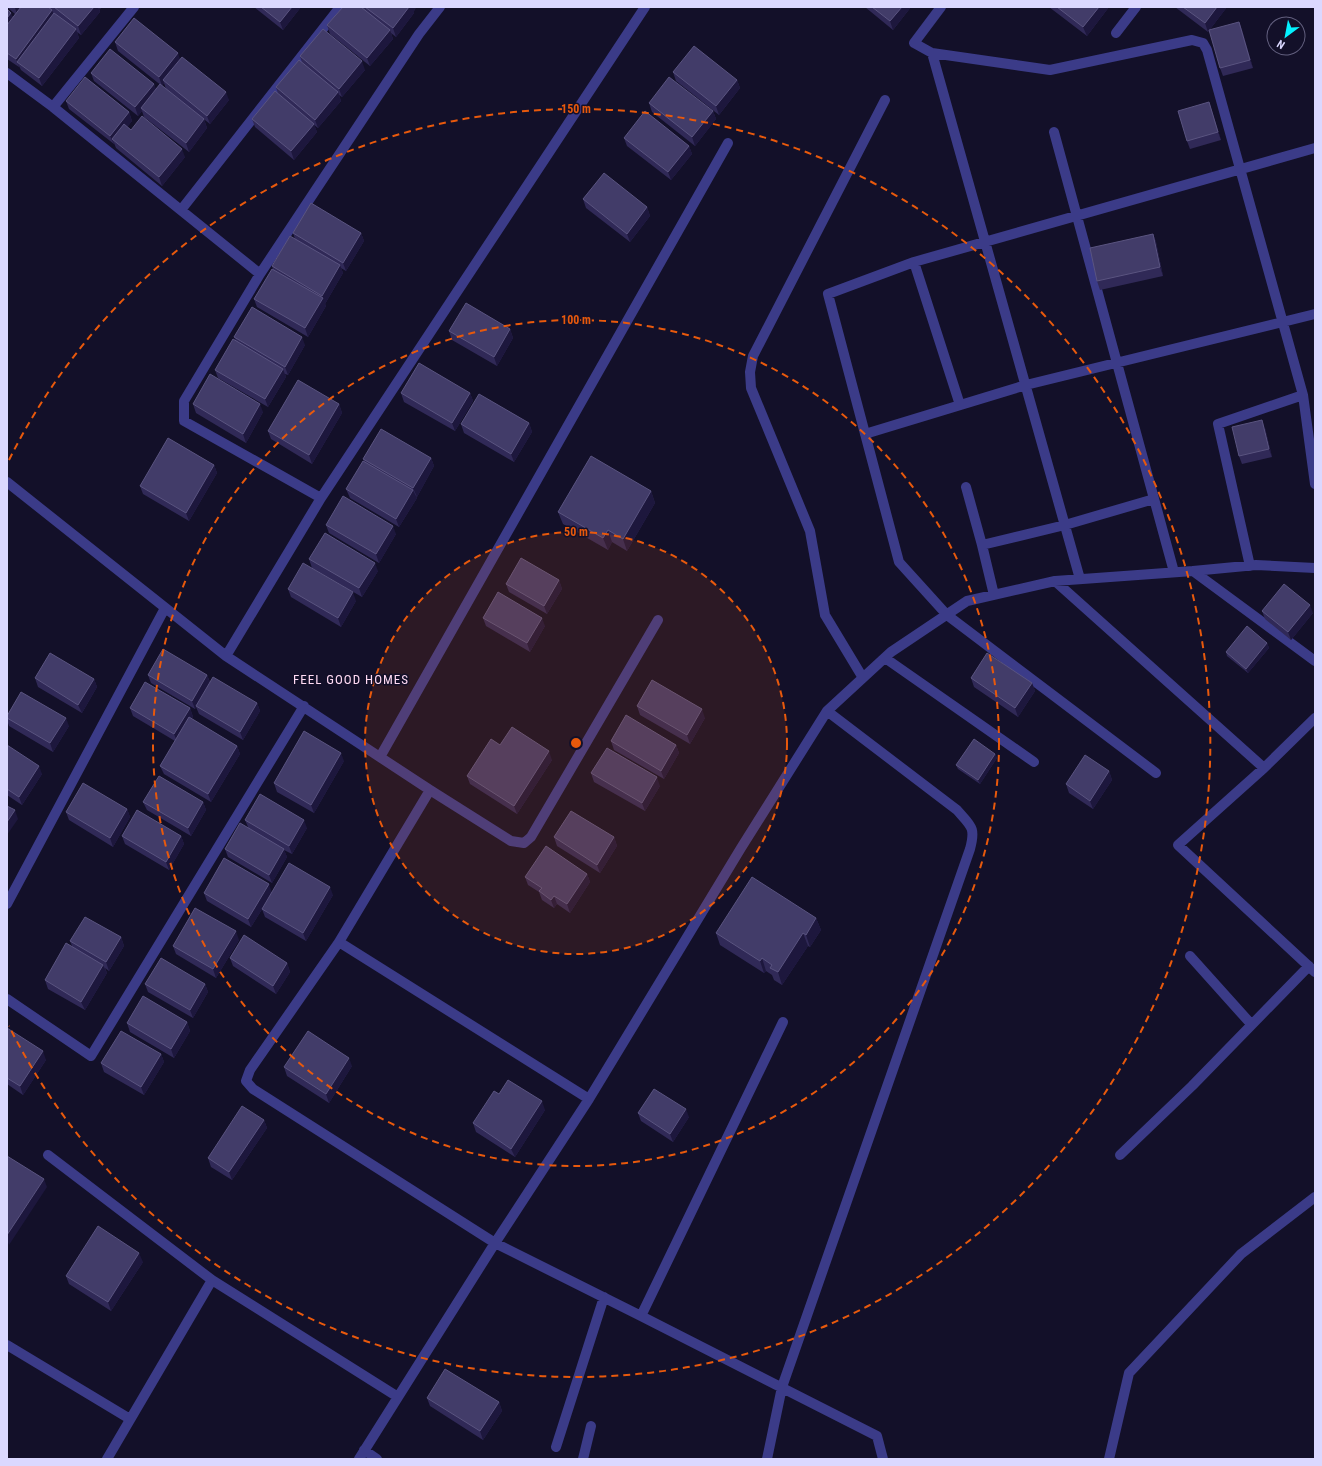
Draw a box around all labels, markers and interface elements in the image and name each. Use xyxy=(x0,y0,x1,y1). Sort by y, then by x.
north arrow xyxy=(1266,16,1306,56)
text: N xyxy=(1274,37,1287,51)
text: 150 m xyxy=(561,102,591,116)
text: 100 m xyxy=(561,313,591,327)
text: 50 m xyxy=(564,525,588,539)
district label: FEEL GOOD HOMES xyxy=(293,672,409,687)
centre of rings xyxy=(569,736,583,750)

